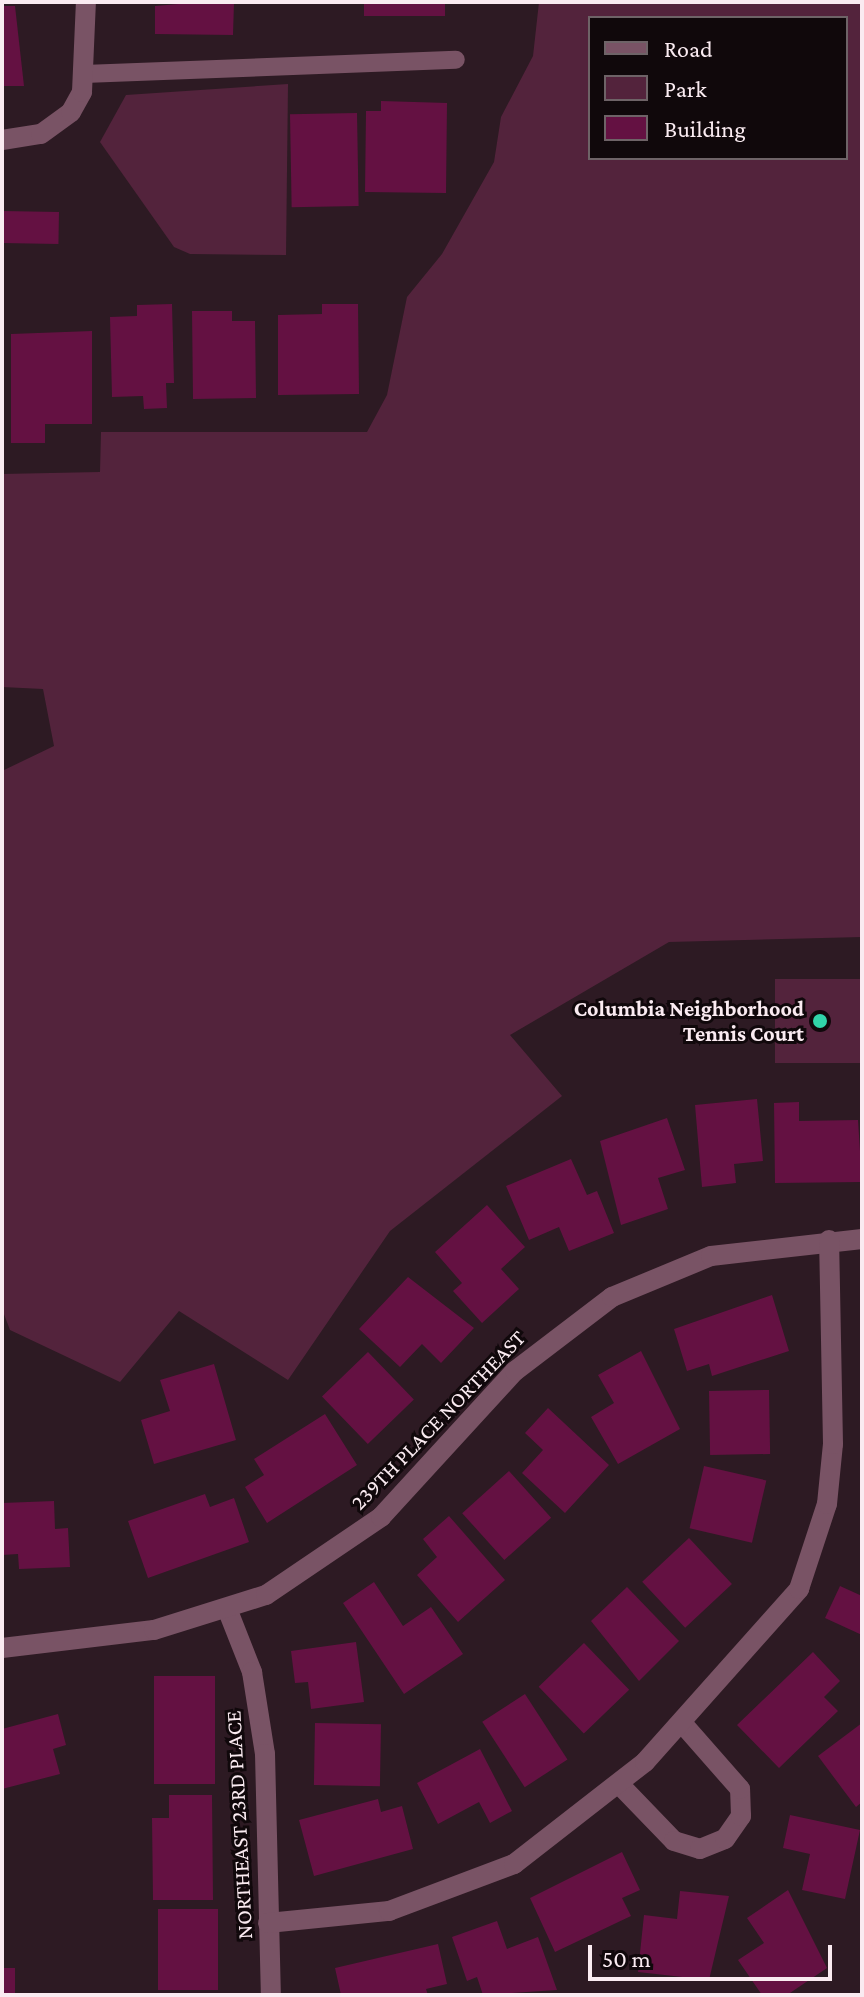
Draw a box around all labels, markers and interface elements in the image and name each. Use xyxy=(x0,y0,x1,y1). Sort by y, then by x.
legend xyxy=(588,16,848,160)
text: Road xyxy=(664,35,713,62)
text: Park xyxy=(664,75,707,102)
text: Building xyxy=(664,115,746,142)
place label: Columbia Neighborhood Tennis Court xyxy=(574,995,804,1046)
marker: Columbia Neighborhood Tennis Court xyxy=(811,1012,829,1030)
street label: 239TH PLACE NORTHEAST xyxy=(345,1325,531,1515)
street label: NORTHEAST 23RD PLACE xyxy=(220,1710,258,1940)
scale bar xyxy=(592,1929,836,1979)
text: 50 m xyxy=(602,1945,651,1972)

